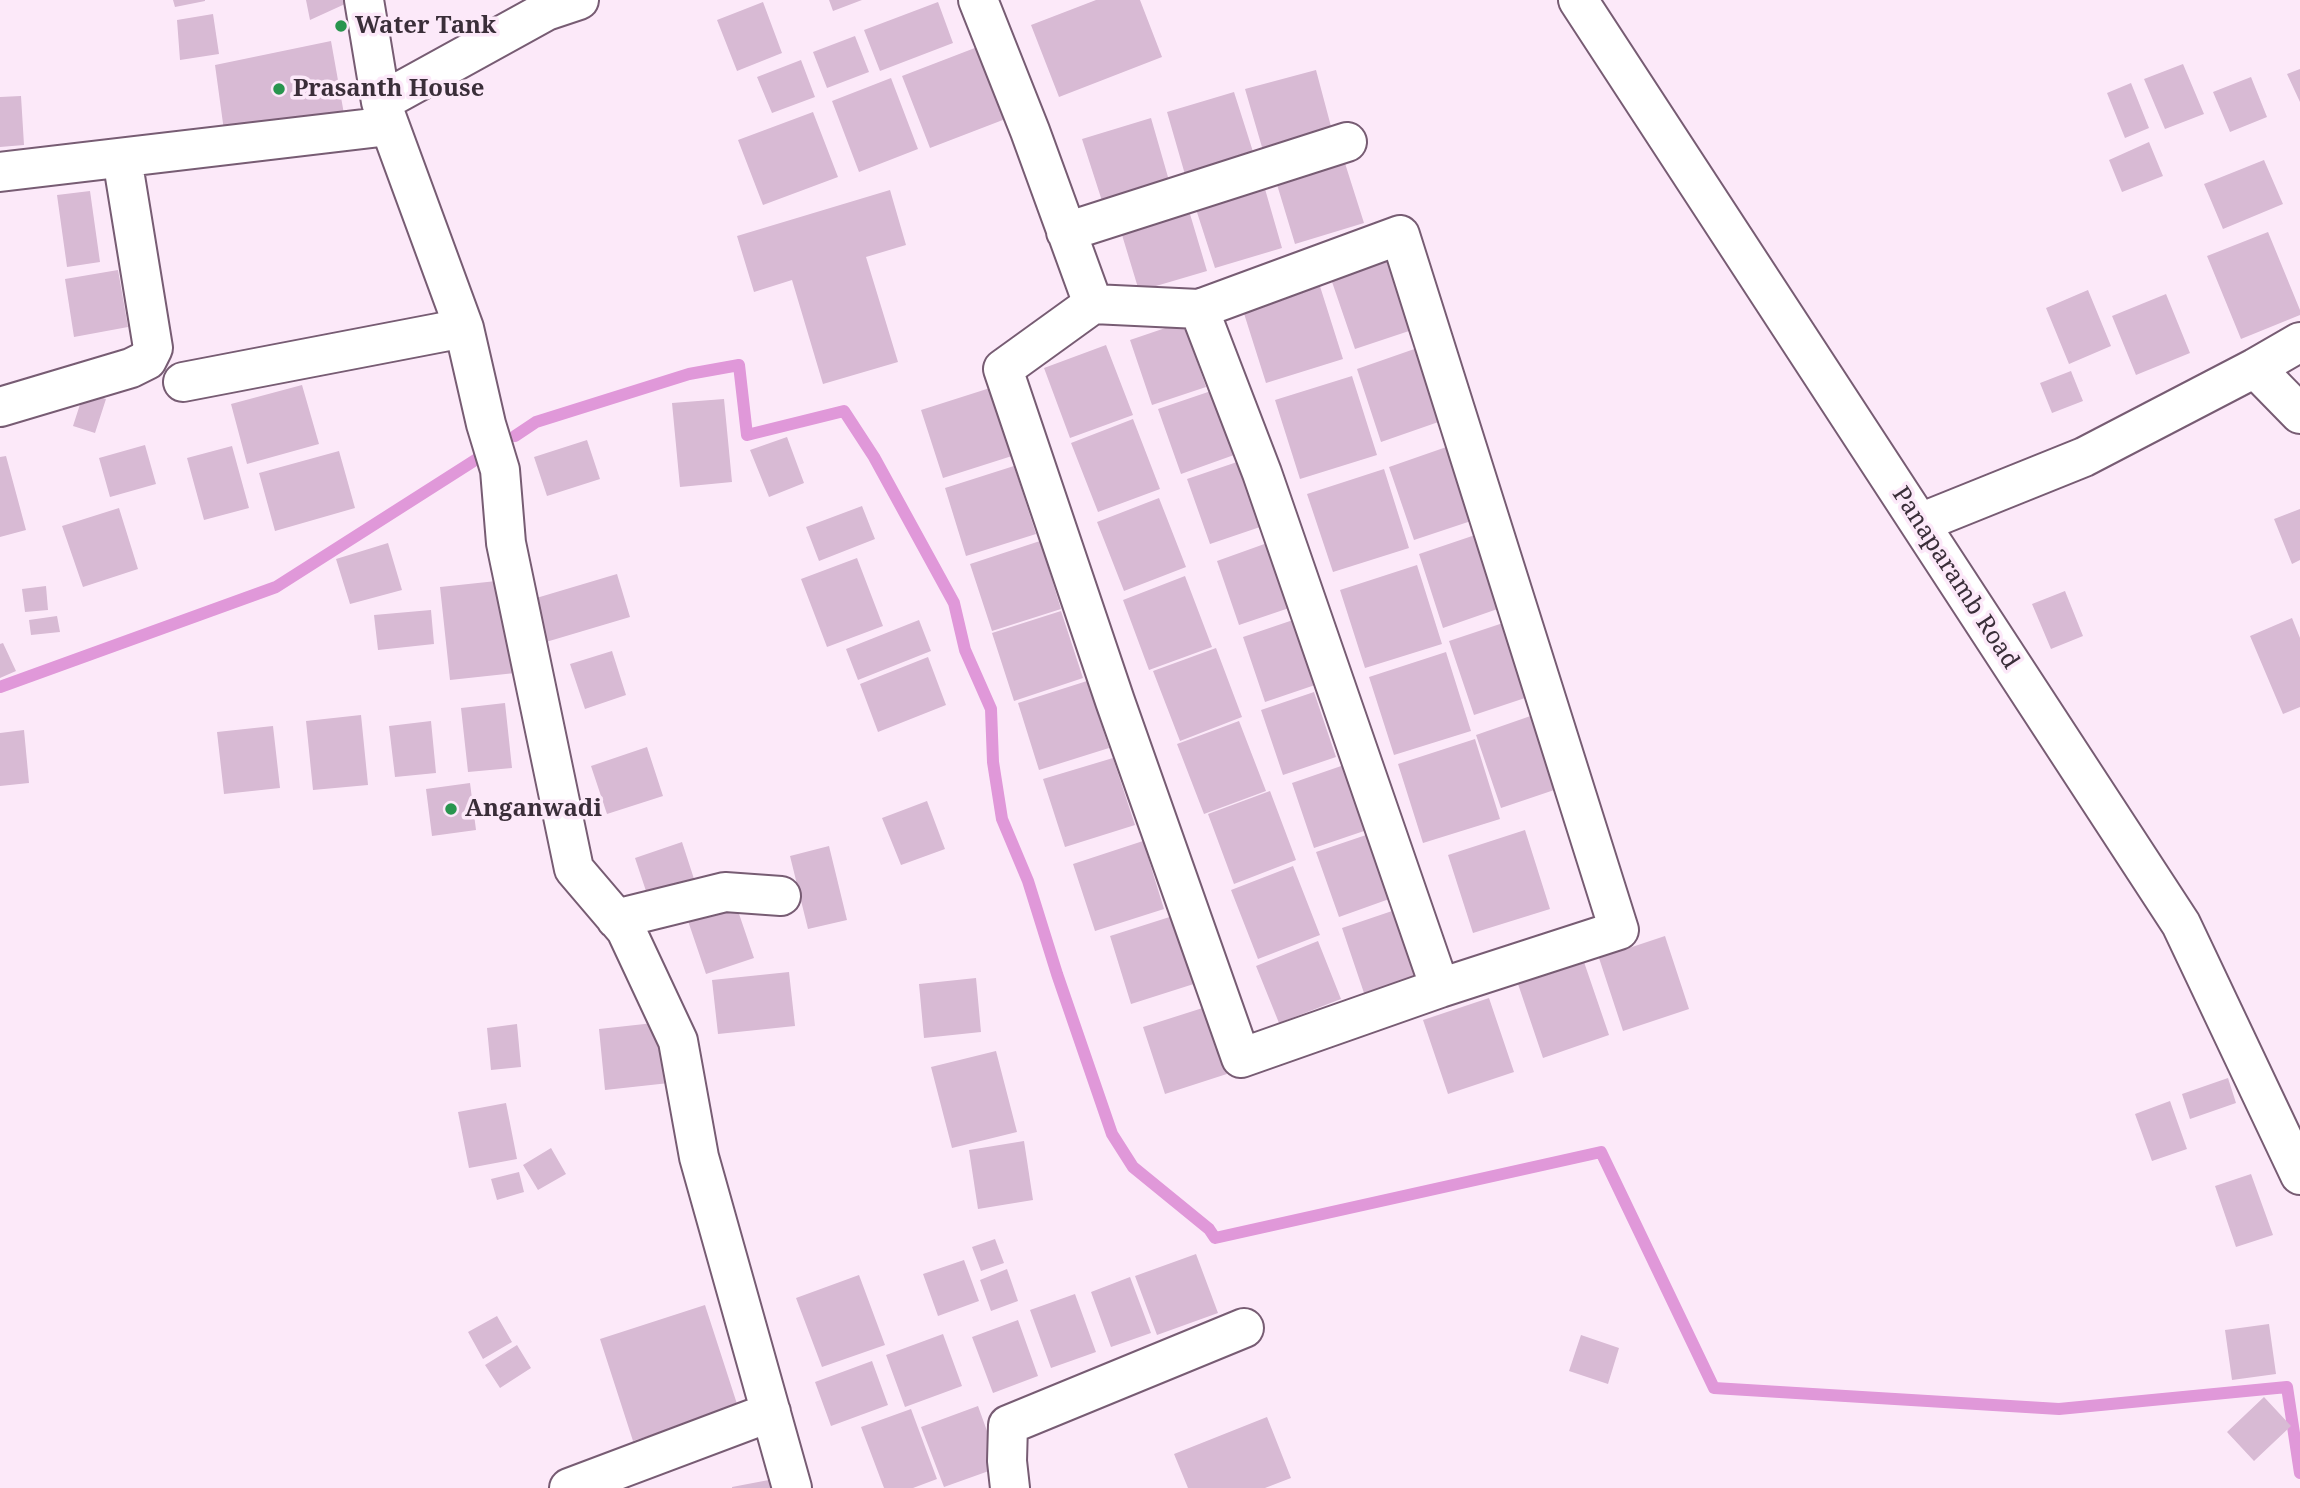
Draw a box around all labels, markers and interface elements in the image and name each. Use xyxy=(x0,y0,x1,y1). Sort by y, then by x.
place label: Water Tank xyxy=(355,12,496,40)
marker: Water Tank xyxy=(333,18,349,34)
place label: Prasanth House xyxy=(293,75,484,103)
marker: Prasanth House xyxy=(271,81,287,97)
street label: Panaparamb Road xyxy=(1885,482,2025,674)
place label: Anganwadi xyxy=(465,795,602,823)
marker: Anganwadi xyxy=(443,801,459,817)

